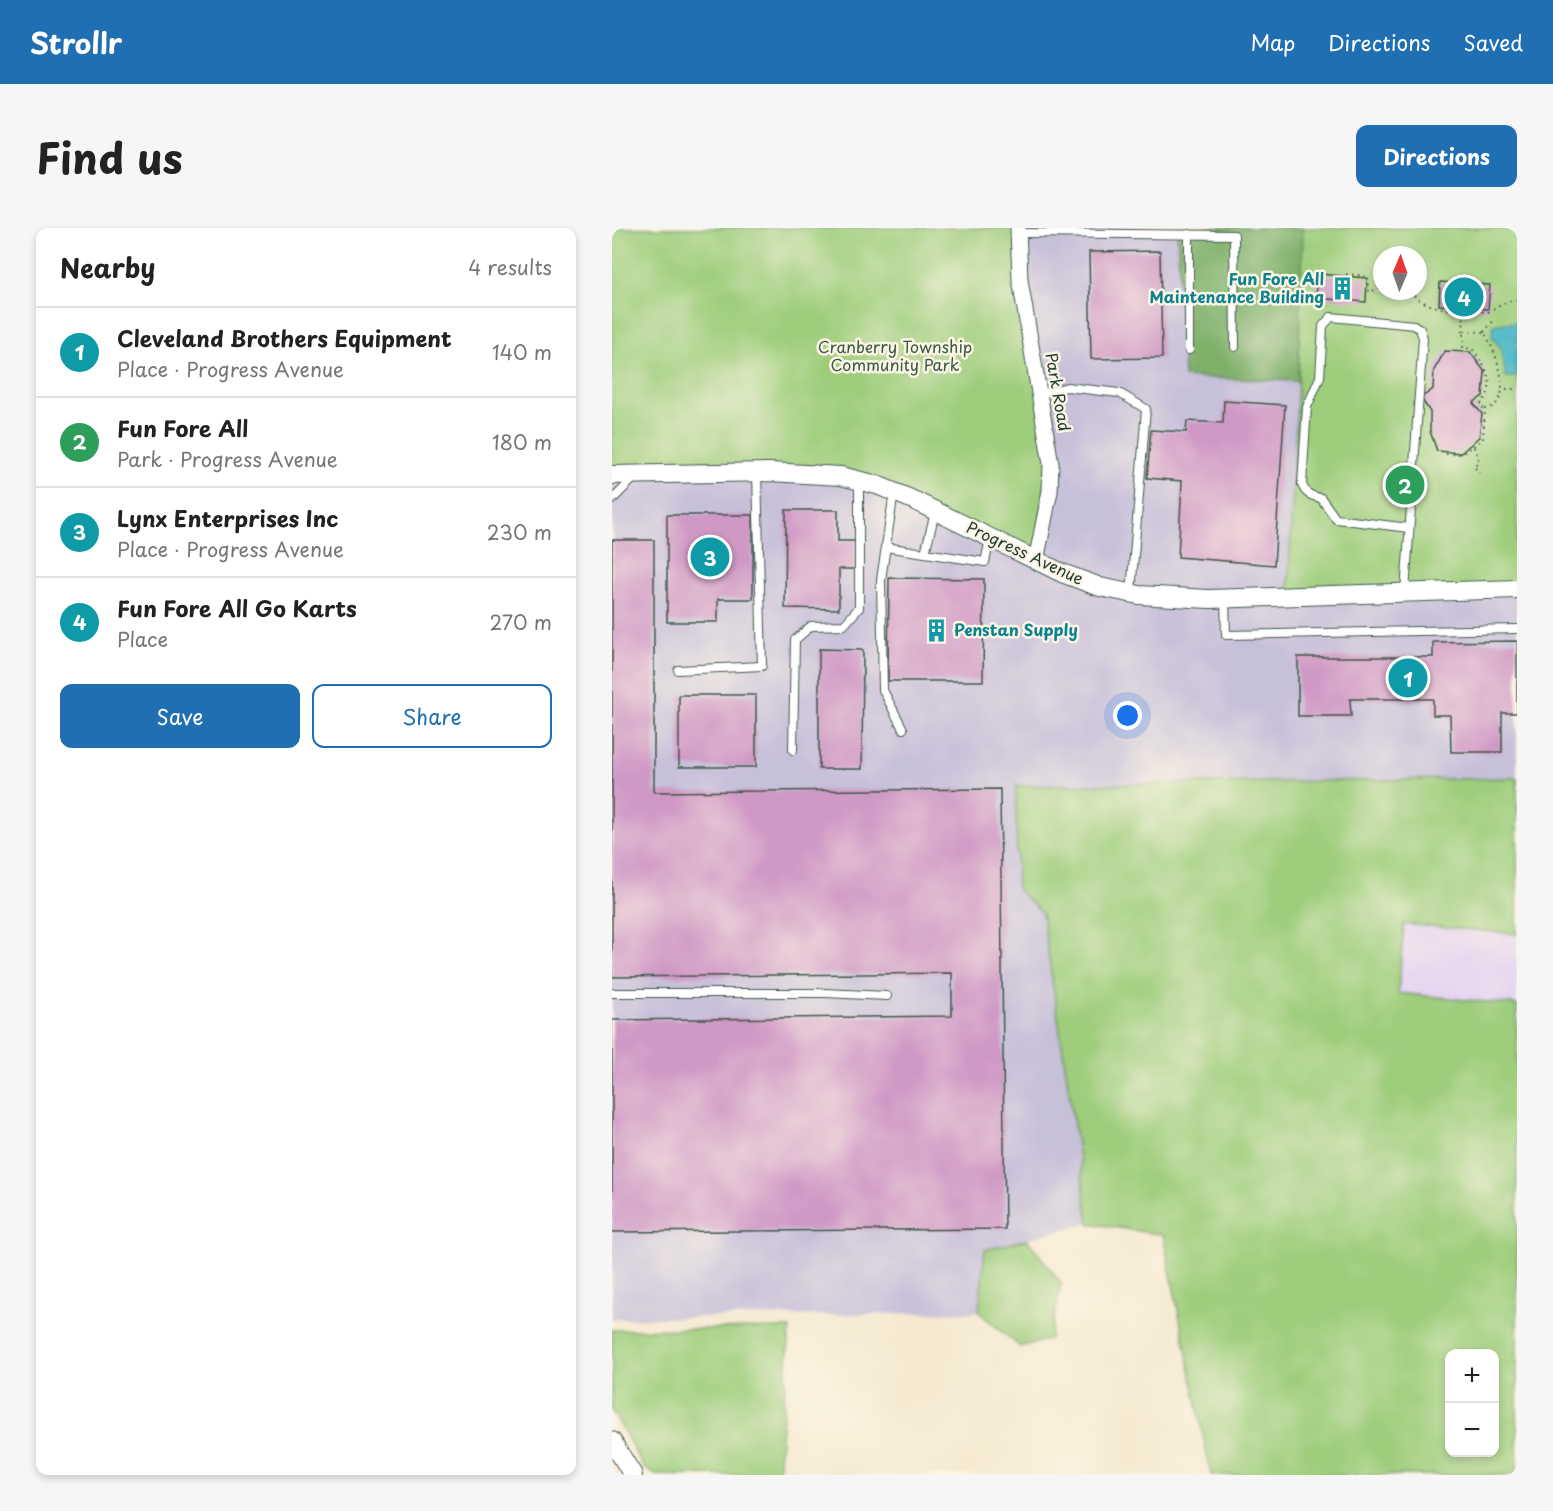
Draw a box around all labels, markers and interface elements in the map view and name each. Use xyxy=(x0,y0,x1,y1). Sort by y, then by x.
text: Strollr xyxy=(30,21,122,64)
text: Map xyxy=(1250,26,1295,58)
text: Directions xyxy=(1328,26,1430,58)
text: Saved xyxy=(1463,26,1523,58)
text: Find us xyxy=(36,125,183,188)
button: Directions xyxy=(1356,125,1517,187)
north arrow xyxy=(1373,246,1427,300)
text: Nearby xyxy=(60,248,155,287)
text: 4 results xyxy=(468,252,552,282)
place label: Fun Fore All Maintenance Building xyxy=(1149,266,1324,308)
pin: 4 xyxy=(1444,274,1484,320)
building icon: Fun Fore All Maintenance Building xyxy=(1329,275,1355,301)
text: Cleveland Brothers Equipment xyxy=(117,321,452,354)
park label: Cranberry Township Community Park xyxy=(818,334,972,376)
text: 1 xyxy=(75,337,84,367)
text: 140 m xyxy=(492,337,552,367)
street label: Park Road xyxy=(1040,351,1078,433)
text: Place · Progress Avenue xyxy=(117,354,344,384)
text: Fun Fore All xyxy=(117,411,248,444)
text: 2 xyxy=(72,427,87,457)
text: 180 m xyxy=(492,427,552,457)
text: Park · Progress Avenue xyxy=(117,444,338,474)
pin: 2 xyxy=(1386,462,1424,508)
text: Lynx Enterprises Inc xyxy=(117,501,338,534)
street label: Progress Avenue xyxy=(963,514,1088,590)
text: 3 xyxy=(73,517,86,547)
text: 230 m xyxy=(487,517,552,547)
text: Place · Progress Avenue xyxy=(117,534,344,564)
pin: 3 xyxy=(690,534,730,580)
text: Fun Fore All Go Karts xyxy=(117,591,357,624)
text: 4 xyxy=(73,607,86,637)
text: 270 m xyxy=(489,607,552,637)
building icon: Penstan Supply xyxy=(923,617,949,643)
place label: Penstan Supply xyxy=(954,617,1078,641)
text: Place xyxy=(117,624,168,654)
pin: 1 xyxy=(1388,656,1428,700)
button: Save xyxy=(60,684,300,748)
button: Share xyxy=(312,684,552,748)
your location xyxy=(1113,701,1142,730)
map controls xyxy=(1445,1349,1499,1457)
button: + xyxy=(1445,1349,1499,1403)
button: − xyxy=(1445,1403,1499,1457)

